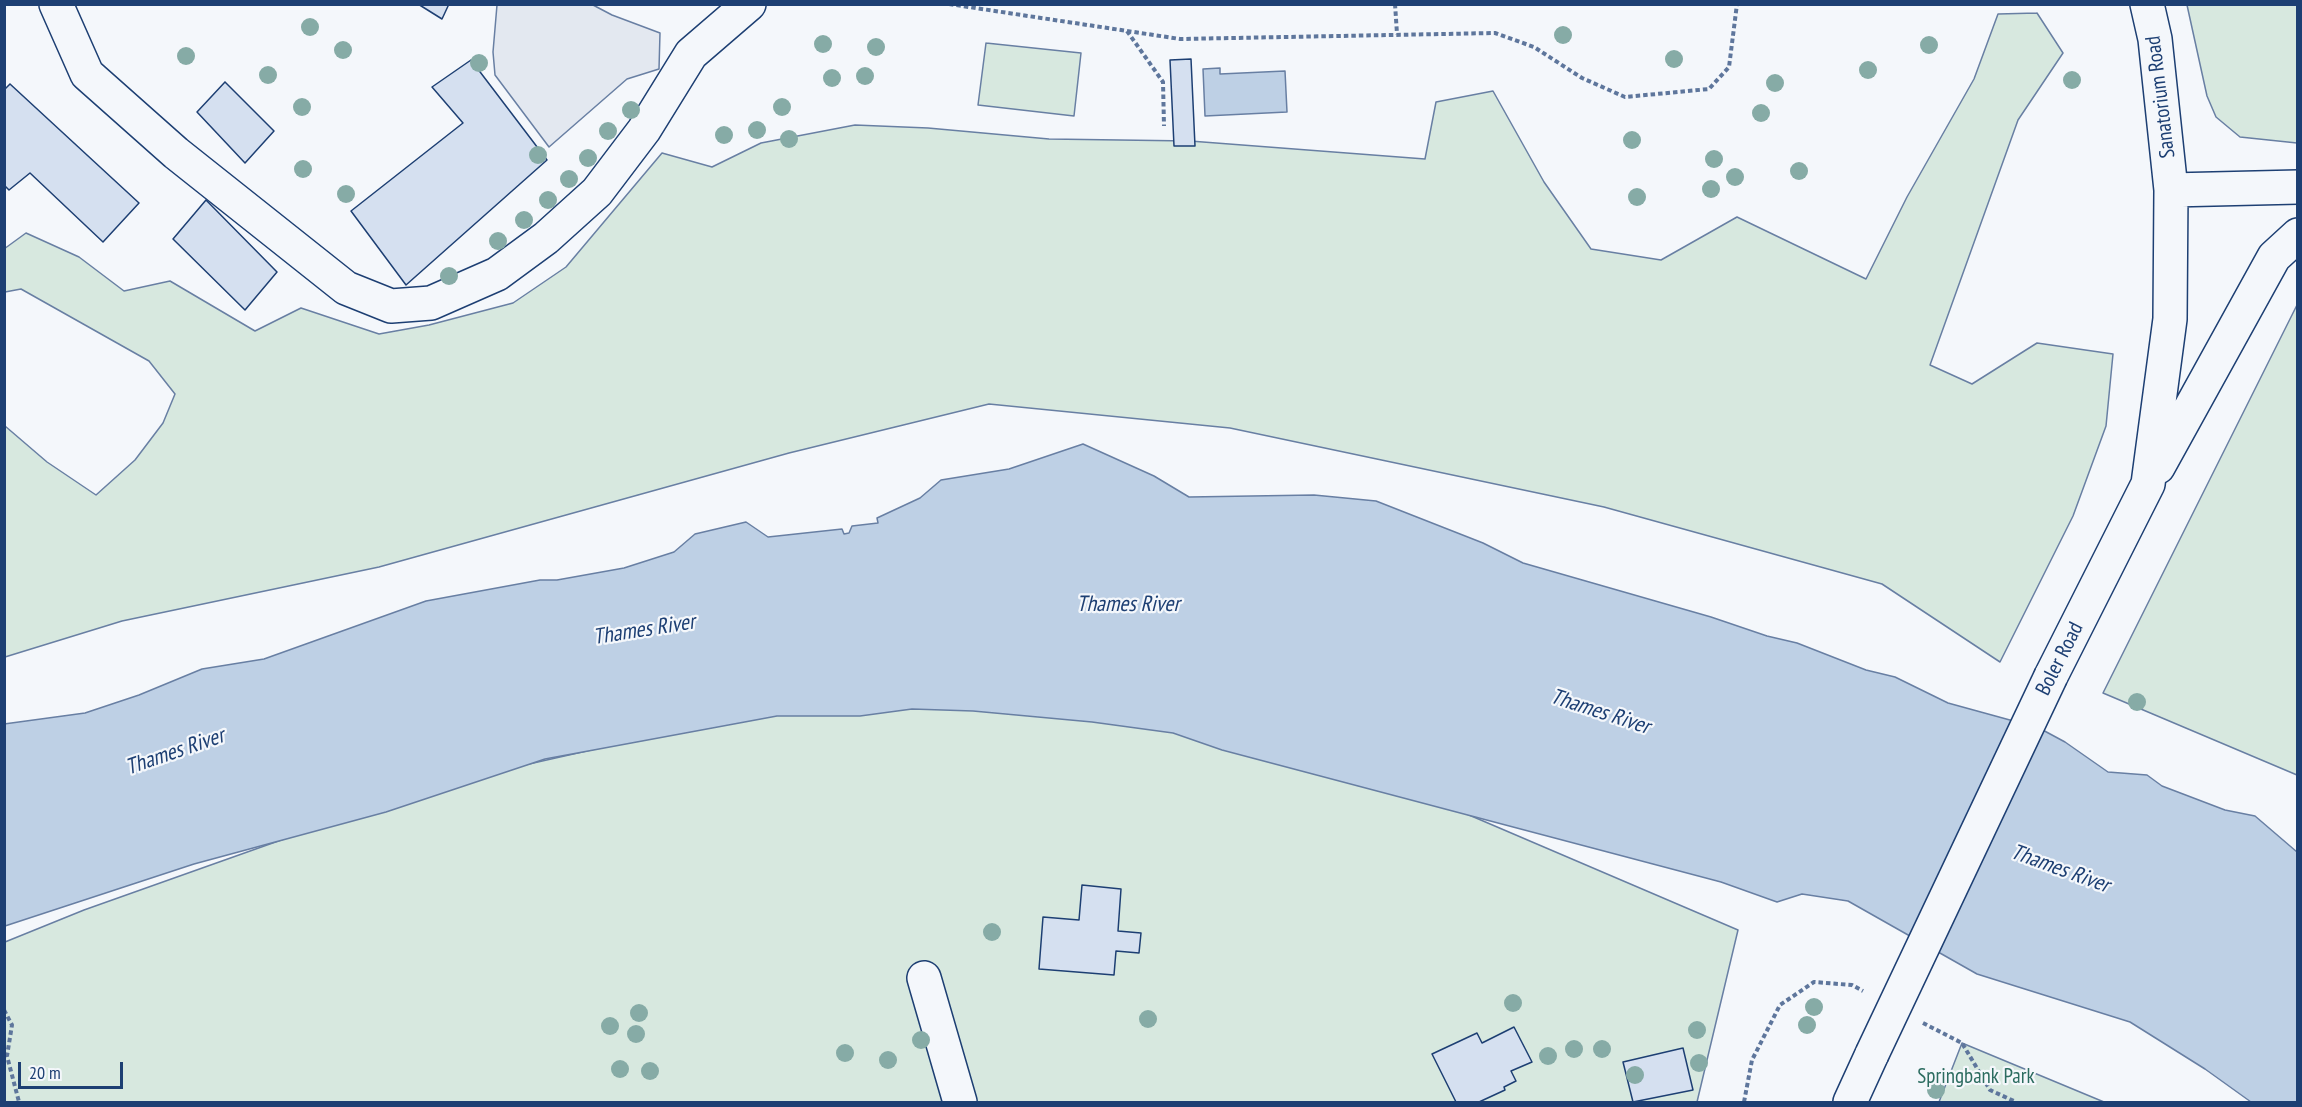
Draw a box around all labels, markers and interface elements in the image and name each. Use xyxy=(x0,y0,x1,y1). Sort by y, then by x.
street label: Sanatorium Road xyxy=(2141,34,2181,160)
water label: Thames River xyxy=(1077,592,1179,618)
water label: Thames River xyxy=(591,609,697,651)
street label: Boler Road xyxy=(2031,618,2089,700)
water label: Thames River xyxy=(1547,684,1653,740)
water label: Thames River xyxy=(122,723,228,781)
water label: Thames River xyxy=(2007,839,2113,899)
scale bar xyxy=(21,1050,126,1088)
text: 20 m xyxy=(29,1061,61,1084)
park label: Springbank Park xyxy=(1917,1064,2035,1090)

